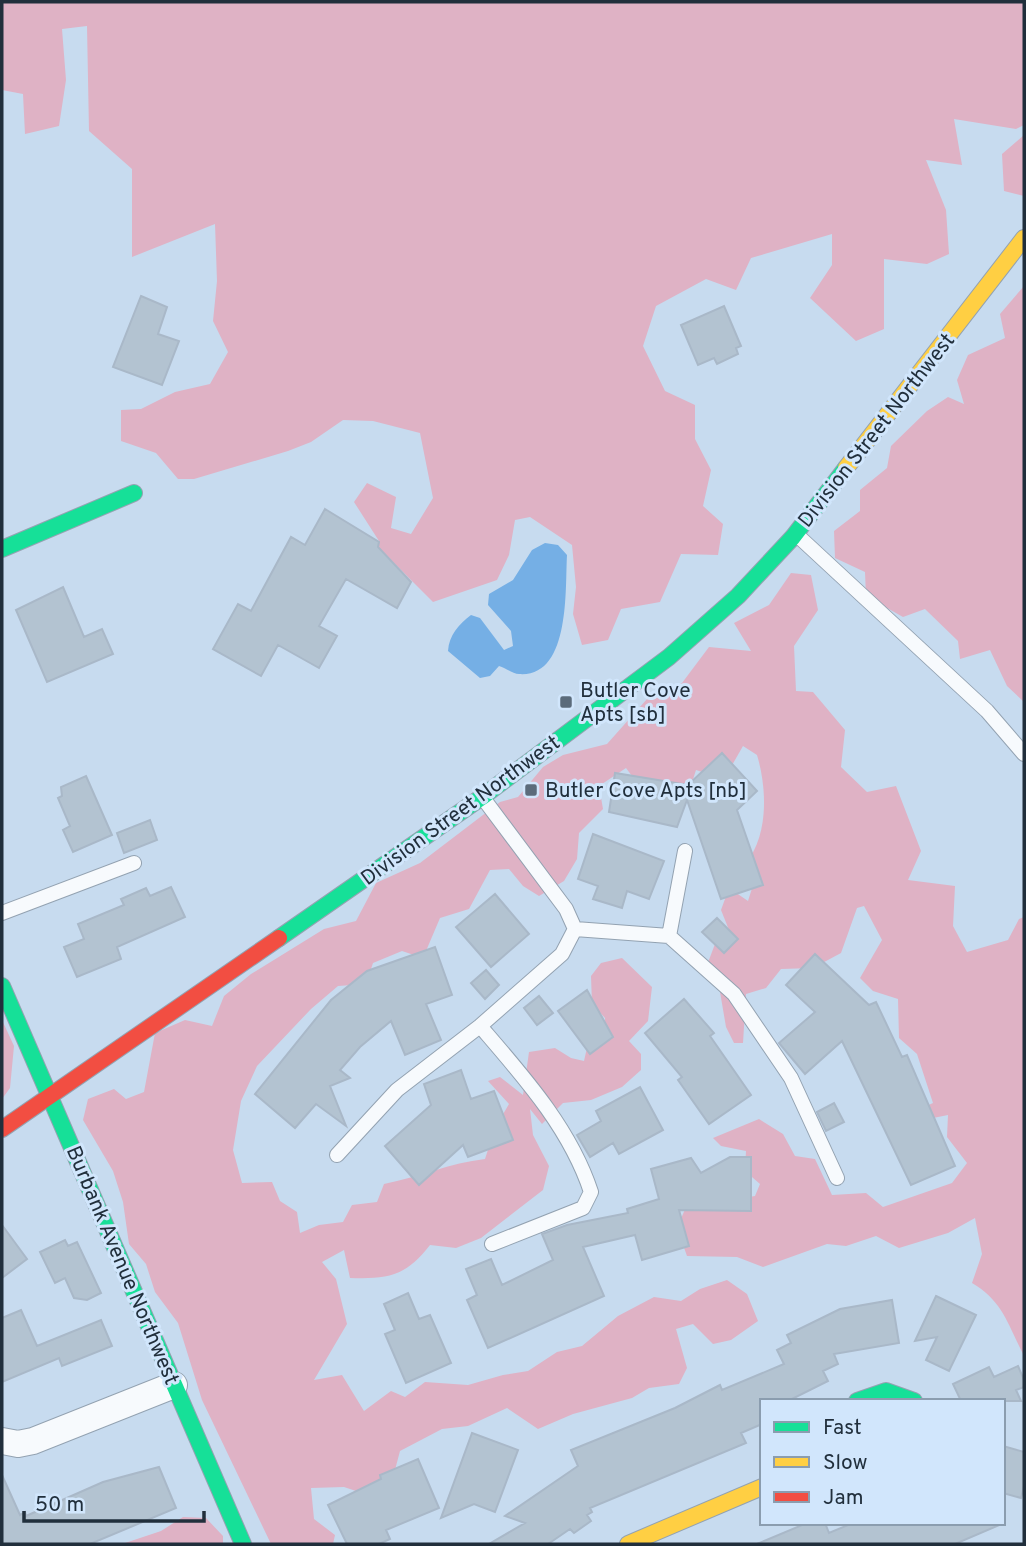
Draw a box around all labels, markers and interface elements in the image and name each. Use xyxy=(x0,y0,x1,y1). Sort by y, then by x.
street label: Division Street Northwest xyxy=(793,328,962,534)
place label: Butler Cove Apts [sb] xyxy=(580,678,690,729)
marker: Butler Cove Apts [sb] xyxy=(558,694,574,710)
street label: Division Street Northwest xyxy=(356,730,566,893)
place label: Butler Cove Apts [nb] xyxy=(545,778,747,805)
marker: Butler Cove Apts [nb] xyxy=(523,782,539,798)
street label: Burbank Avenue Northwest xyxy=(59,1142,184,1389)
legend xyxy=(760,1399,1005,1525)
text: Fast xyxy=(823,1415,862,1442)
text: Slow xyxy=(823,1450,868,1477)
scale bar xyxy=(24,1480,205,1524)
text: Jam xyxy=(823,1485,864,1512)
text: 50 m xyxy=(35,1492,84,1519)

